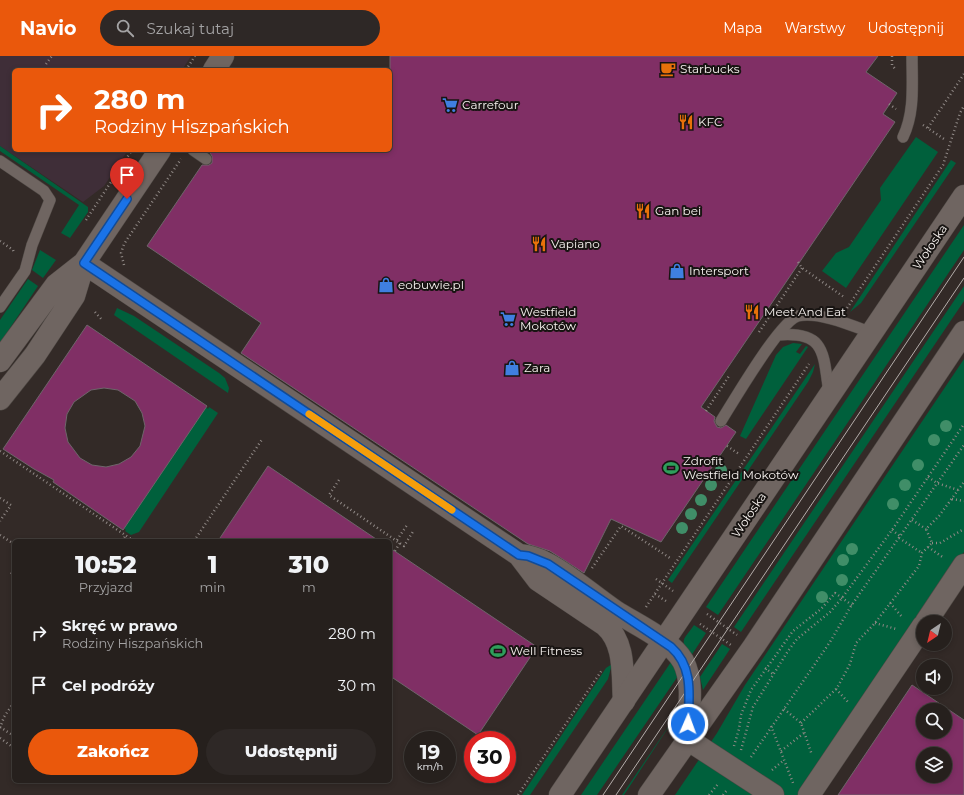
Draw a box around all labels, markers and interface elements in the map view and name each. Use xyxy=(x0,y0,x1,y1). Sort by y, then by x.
search box xyxy=(100,10,380,46)
text: Navio xyxy=(20,17,76,40)
icon: search xyxy=(114,17,136,39)
text: Szukaj tutaj xyxy=(146,19,234,38)
text: Mapa xyxy=(723,19,763,37)
text: Warstwy xyxy=(785,19,845,37)
text: Udostępnij xyxy=(867,19,944,37)
cafe icon: Starbucks xyxy=(659,60,677,78)
place label: Starbucks xyxy=(680,61,740,76)
text: 280 m xyxy=(94,82,185,116)
icon: right xyxy=(28,84,80,136)
supermarket icon: Carrefour xyxy=(441,96,459,114)
place label: Carrefour xyxy=(462,97,519,112)
restaurant icon: KFC xyxy=(677,113,695,131)
place label: KFC xyxy=(698,114,723,129)
text: Rodziny Hiszpańskich xyxy=(94,116,290,138)
pin xyxy=(110,158,144,199)
icon: arrive xyxy=(116,164,138,186)
restaurant icon: Gan bei xyxy=(634,202,652,220)
place label: Gan bei xyxy=(655,203,701,218)
street label: Wołoska xyxy=(909,221,950,272)
restaurant icon: Vapiano xyxy=(530,235,548,253)
place label: Vapiano xyxy=(551,236,600,251)
shop icon: Intersport xyxy=(668,262,686,280)
place label: Intersport xyxy=(689,263,749,278)
shop icon: eobuwie.pl xyxy=(377,276,395,294)
place label: eobuwie.pl xyxy=(398,277,464,292)
restaurant icon: Meet And Eat xyxy=(743,303,761,321)
place label: Westfield Mokotów xyxy=(520,304,576,333)
place label: Meet And Eat xyxy=(764,304,846,319)
supermarket icon: Westfield Mokotów xyxy=(499,310,517,328)
shop icon: Zara xyxy=(503,359,521,377)
place label: Zara xyxy=(524,360,550,375)
place label: Zdrofit Westfield Mokotów xyxy=(683,453,799,482)
sports icon: Zdrofit Westfield Mokotów xyxy=(662,459,680,477)
street label: Wołoska xyxy=(728,489,769,540)
text: 10:52 xyxy=(75,550,137,579)
text: 1 xyxy=(208,550,217,579)
text: 310 xyxy=(288,550,329,579)
text: Przyjazd xyxy=(79,579,133,595)
text: min xyxy=(200,579,226,595)
text: m xyxy=(302,579,316,595)
north arrow xyxy=(916,615,952,651)
map controls xyxy=(916,615,952,783)
text: Skręć w prawo xyxy=(62,616,178,635)
icon: right xyxy=(28,622,50,644)
text: 280 m xyxy=(328,624,376,643)
text: Rodziny Hiszpańskich xyxy=(62,635,203,651)
sports icon: Well Fitness xyxy=(489,642,507,660)
place label: Well Fitness xyxy=(510,643,582,658)
button: sound xyxy=(916,659,952,695)
icon: arrive xyxy=(28,674,50,696)
text: Cel podróży xyxy=(62,676,154,695)
text: 30 m xyxy=(338,676,376,695)
position arrow xyxy=(667,703,709,745)
button: search xyxy=(916,703,952,739)
button: Zakończ xyxy=(28,729,198,775)
button: Udostępnij xyxy=(206,729,376,775)
speed limit sign: 30 xyxy=(464,731,516,783)
text: 19 xyxy=(420,740,440,764)
button: layers xyxy=(916,747,952,783)
text: km/h xyxy=(417,760,443,773)

